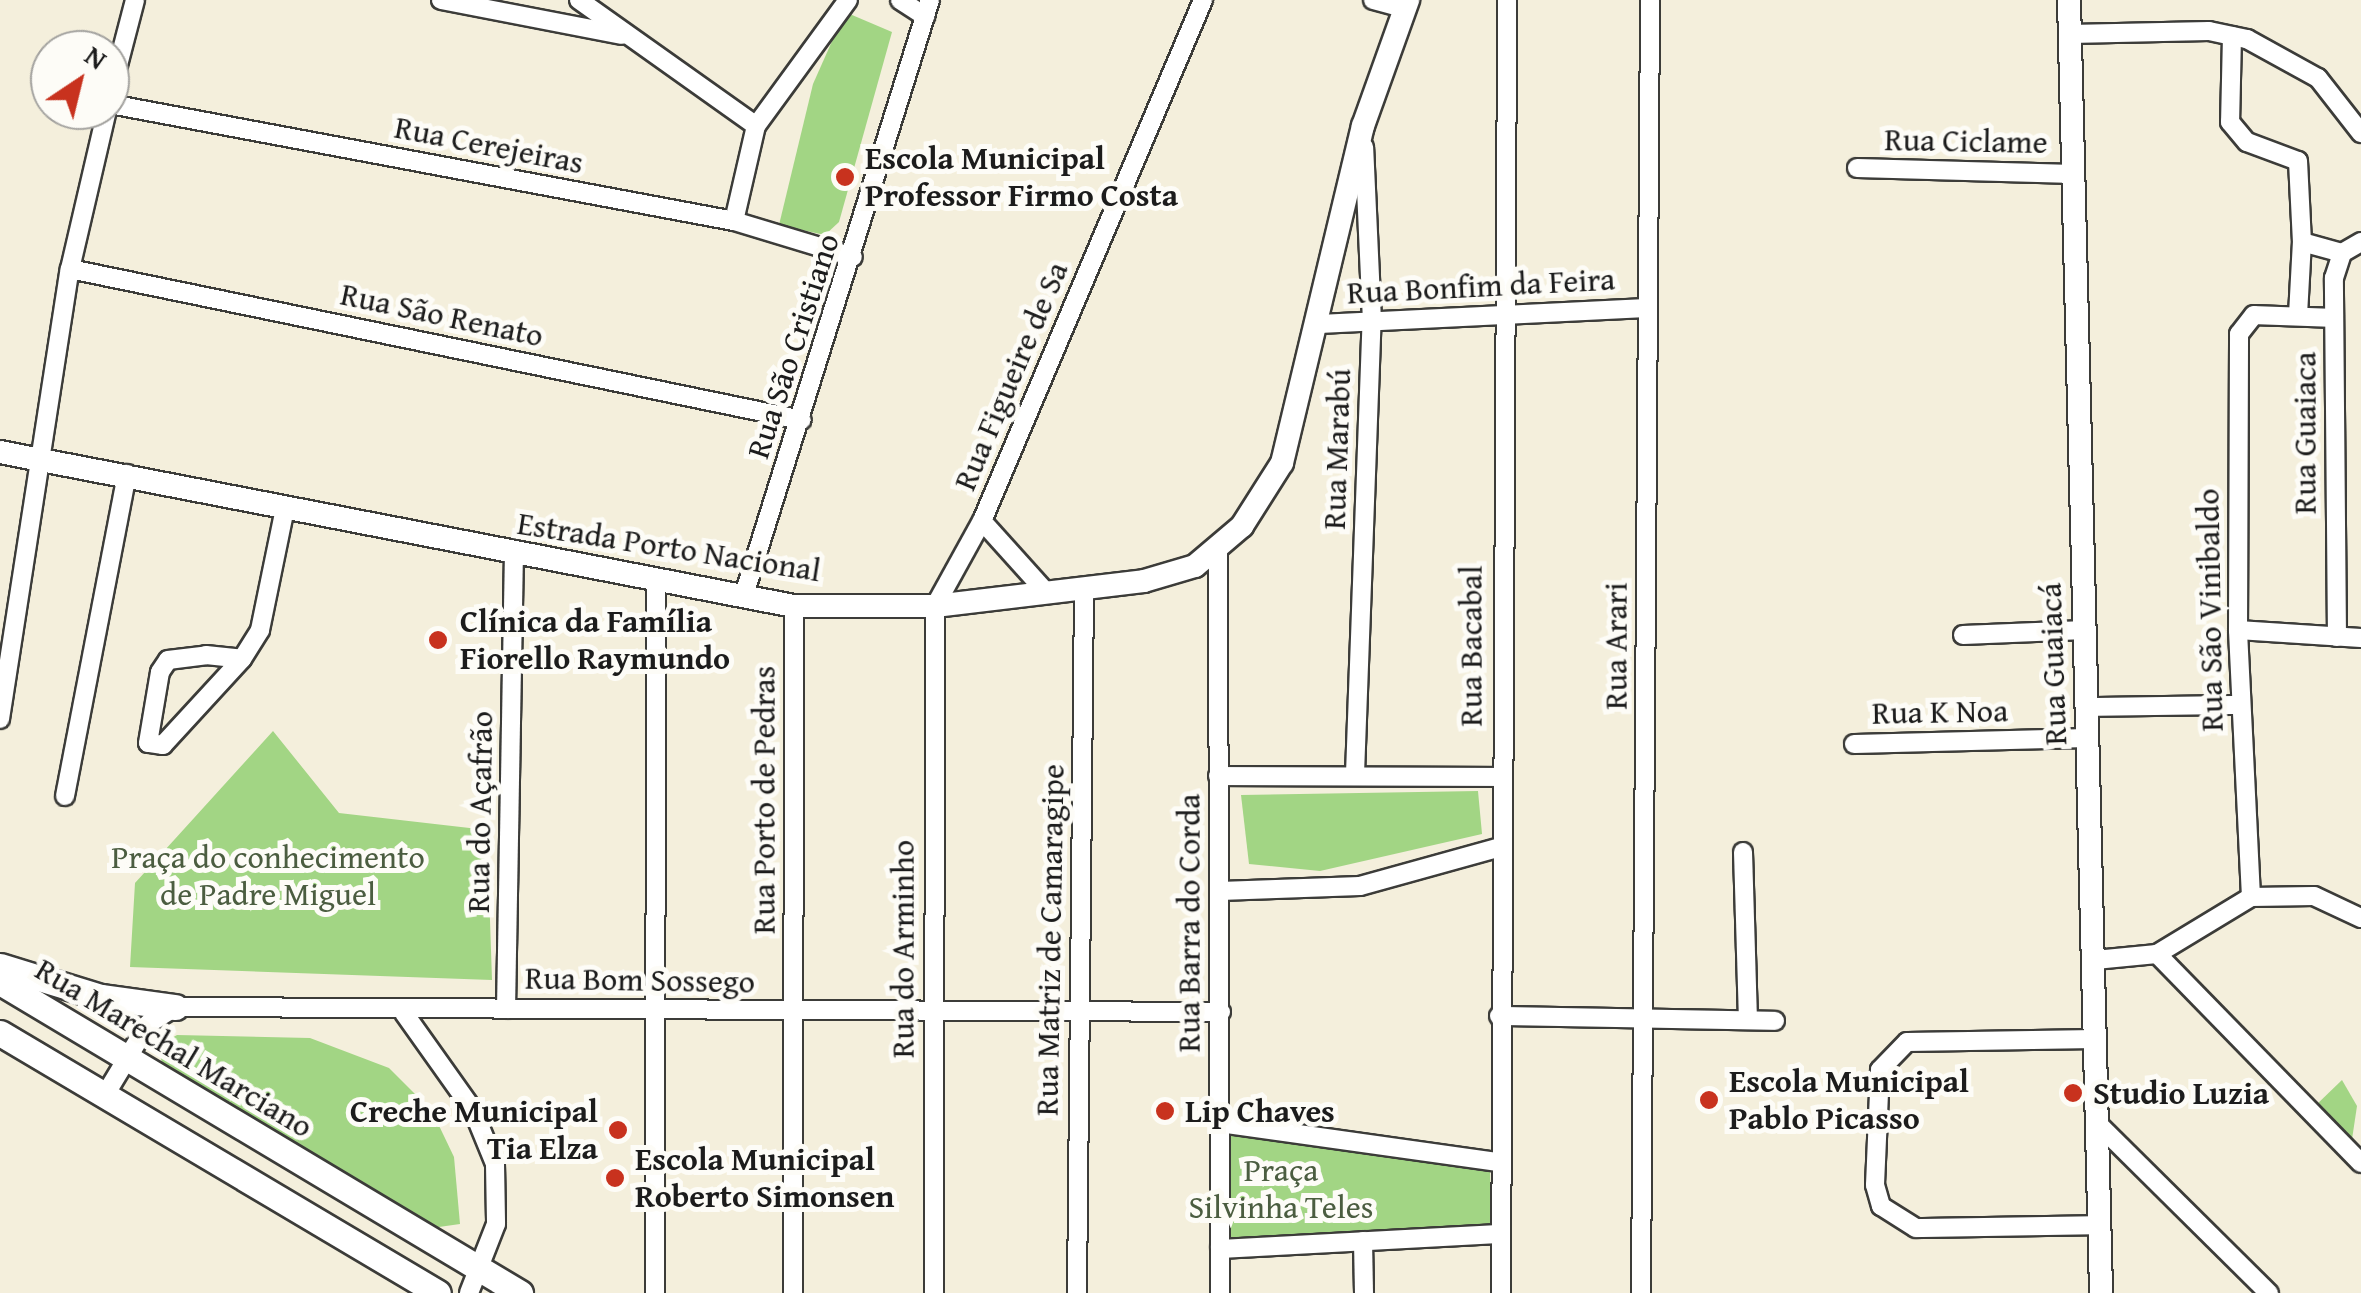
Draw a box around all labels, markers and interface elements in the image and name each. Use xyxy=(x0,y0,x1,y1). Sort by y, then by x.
north arrow xyxy=(30,30,130,130)
text: N xyxy=(77,34,116,79)
street label: Rua Cerejeiras xyxy=(391,108,587,182)
street label: Rua Ciclame xyxy=(1884,120,2048,162)
place label: Escola Municipal Professor Firmo Costa xyxy=(865,140,1178,215)
marker: Escola Municipal Professor Firmo Costa xyxy=(834,166,856,188)
street label: Rua São Cristiano xyxy=(739,229,847,463)
street label: Rua Figueire de Sa xyxy=(946,256,1076,496)
street label: Rua Bonfim da Feira xyxy=(1346,260,1616,312)
street label: Rua São Renato xyxy=(337,275,547,355)
street label: Rua Guaiaca xyxy=(2286,352,2324,514)
street label: Rua Marabú xyxy=(1315,368,1359,530)
street label: Rua São Vinibaldo xyxy=(2189,488,2231,732)
street label: Estrada Porto Nacional xyxy=(515,504,823,590)
street label: Rua Bacabal xyxy=(1452,565,1490,727)
street label: Rua Arari xyxy=(1597,582,1635,710)
street label: Rua Guaiacá xyxy=(2031,582,2075,746)
place label: Clínica da Família Fiorello Raymundo xyxy=(460,603,730,678)
marker: Clínica da Família Fiorello Raymundo xyxy=(425,627,451,653)
street label: Rua Porto de Pedras xyxy=(745,666,783,934)
street label: Rua K Noa xyxy=(1872,692,2008,732)
street label: Rua do Açafrão xyxy=(459,711,501,913)
street label: Rua Matriz de Camaragipe xyxy=(1028,764,1072,1116)
street label: Rua Barra do Corda xyxy=(1170,794,1208,1052)
park label: Praça do conhecimento de Padre Miguel xyxy=(111,839,425,914)
street label: Rua do Arminho xyxy=(884,840,922,1058)
street label: Rua Marechal Marciano xyxy=(28,950,320,1146)
street label: Rua Bom Sossego xyxy=(525,959,755,1001)
place label: Escola Municipal Pablo Picasso xyxy=(1729,1063,1969,1138)
place label: Studio Luzia xyxy=(2093,1074,2269,1112)
marker: Studio Luzia xyxy=(2062,1082,2084,1104)
marker: Escola Municipal Pablo Picasso xyxy=(1698,1089,1720,1111)
place label: Lip Chaves xyxy=(1185,1092,1335,1130)
place label: Creche Municipal Tia Elza xyxy=(350,1093,598,1168)
marker: Lip Chaves xyxy=(1154,1100,1176,1122)
marker: Creche Municipal Tia Elza xyxy=(607,1119,629,1141)
place label: Escola Municipal Roberto Simonsen xyxy=(635,1141,894,1216)
park label: Praça Silvinha Teles xyxy=(1188,1152,1374,1227)
marker: Escola Municipal Roberto Simonsen xyxy=(604,1167,626,1189)

